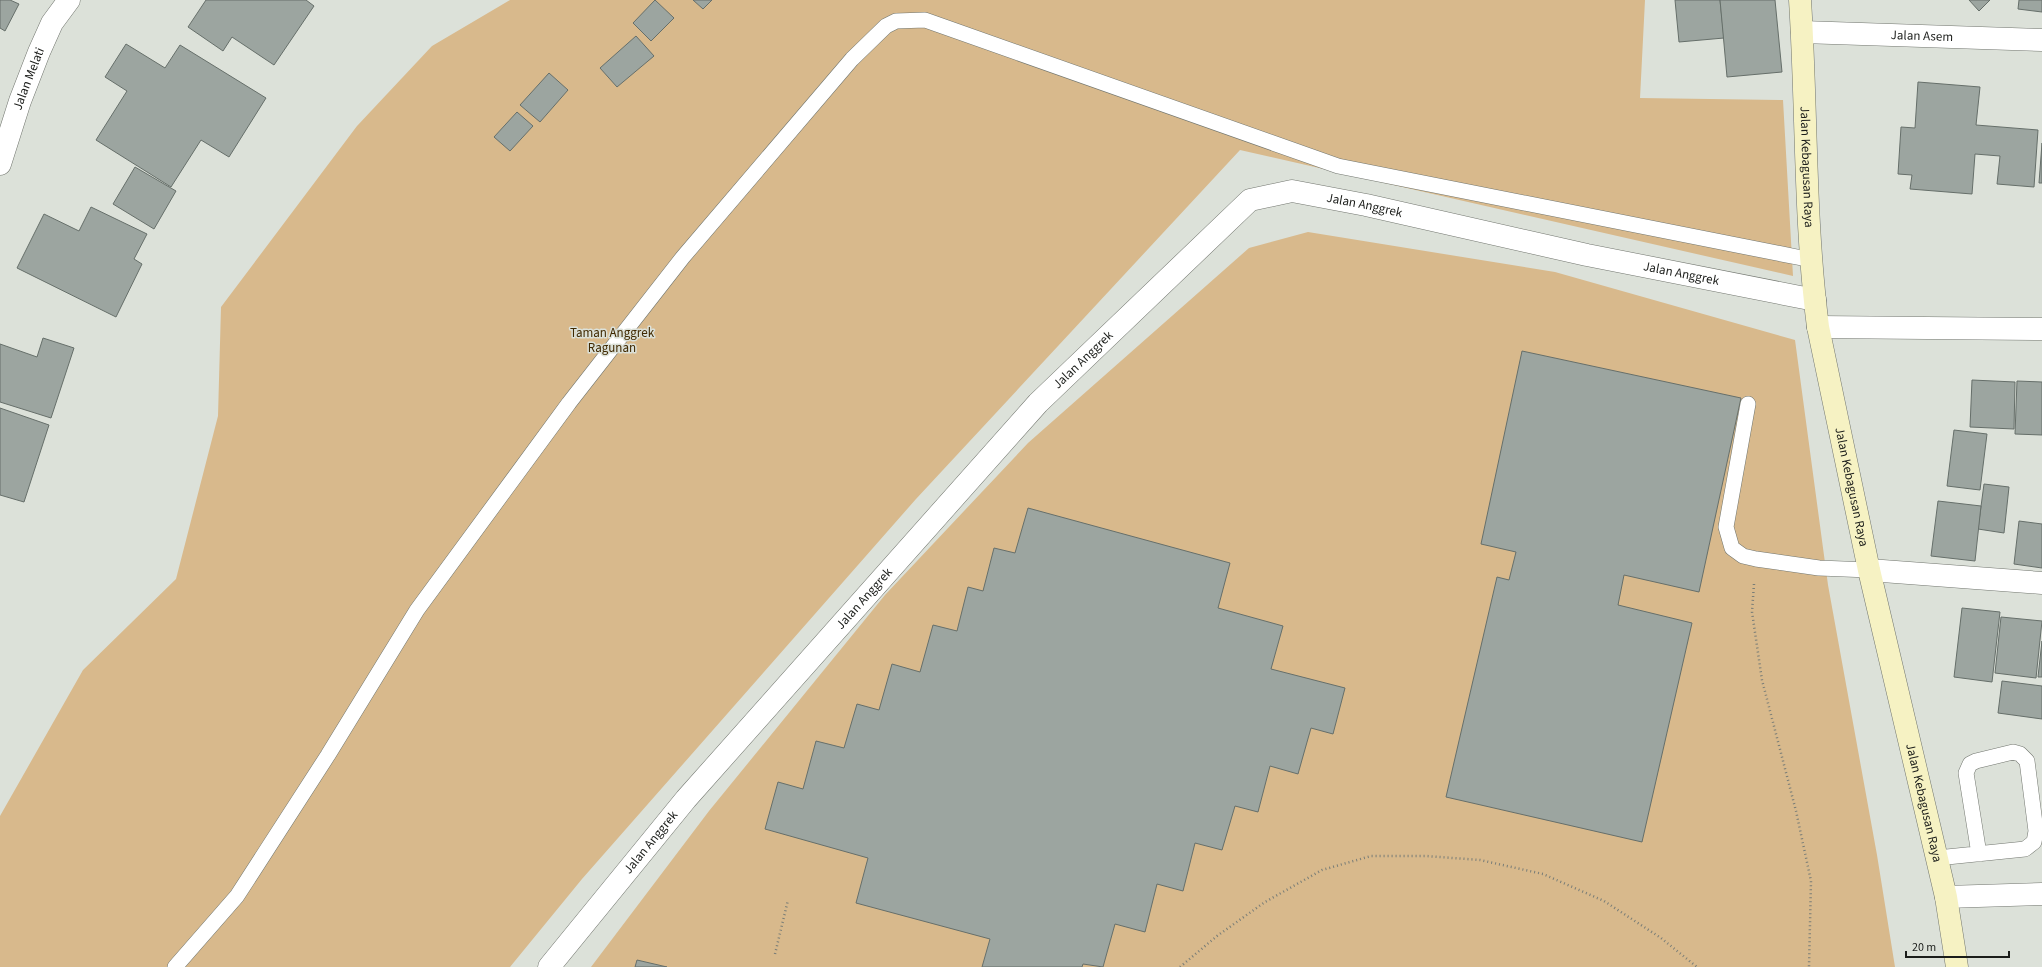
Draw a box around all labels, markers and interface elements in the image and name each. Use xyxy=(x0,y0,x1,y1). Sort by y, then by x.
street label: Jalan Asem xyxy=(1890,26,1953,46)
street label: Jalan Melati xyxy=(9,45,49,112)
street label: Jalan Kebagusan Raya xyxy=(1796,106,1818,228)
street label: Jalan Anggrek xyxy=(1325,189,1405,222)
street label: Jalan Anggrek xyxy=(1642,257,1721,290)
park label: Taman Anggrek Ragunan xyxy=(570,324,655,357)
street label: Jalan Anggrek xyxy=(1049,326,1118,393)
street label: Jalan Kebagusan Raya xyxy=(1830,426,1873,548)
street label: Jalan Anggrek xyxy=(832,563,897,633)
street label: Jalan Kebagusan Raya xyxy=(1901,742,1946,864)
street label: Jalan Anggrek xyxy=(619,806,682,878)
scale bar xyxy=(1906,933,2009,959)
text: 20 m xyxy=(1912,939,1936,956)

